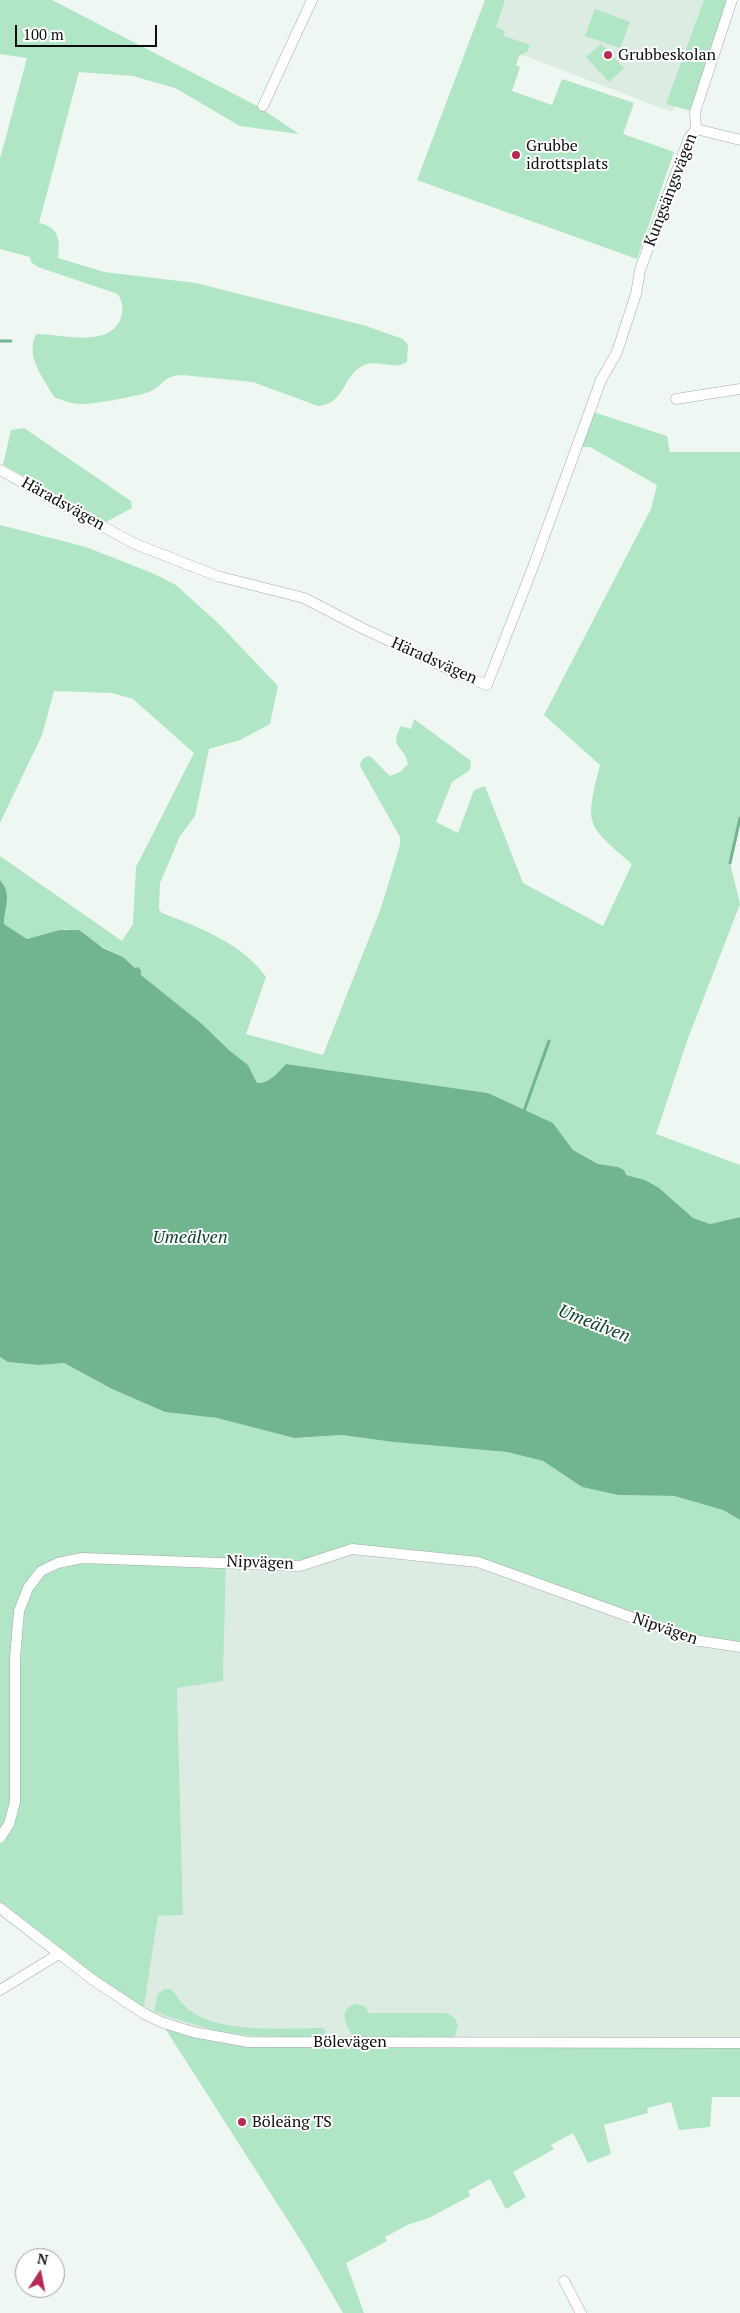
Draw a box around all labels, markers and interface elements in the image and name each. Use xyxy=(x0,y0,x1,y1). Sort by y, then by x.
scale bar xyxy=(18,15,160,47)
text: 100 m xyxy=(23,24,64,44)
place label: Grubbeskolan xyxy=(618,45,716,65)
marker: Grubbeskolan xyxy=(602,49,614,61)
street label: Kungsängsvägen xyxy=(641,131,701,249)
place label: Grubbe idrottsplats xyxy=(526,136,608,174)
marker: Grubbe idrottsplats xyxy=(510,149,522,161)
street label: Häradsvägen xyxy=(18,473,108,535)
street label: Häradsvägen xyxy=(388,634,480,688)
water label: Umeälven xyxy=(152,1227,228,1249)
water label: Umeälven xyxy=(555,1300,633,1348)
street label: Nipvägen xyxy=(226,1552,294,1574)
street label: Nipvägen xyxy=(630,1609,700,1649)
street label: Bölevägen xyxy=(313,2032,387,2052)
place label: Böleäng TS xyxy=(252,2112,332,2132)
marker: Böleäng TS xyxy=(236,2116,248,2128)
north arrow xyxy=(15,2248,65,2298)
text: N xyxy=(36,2248,50,2269)

